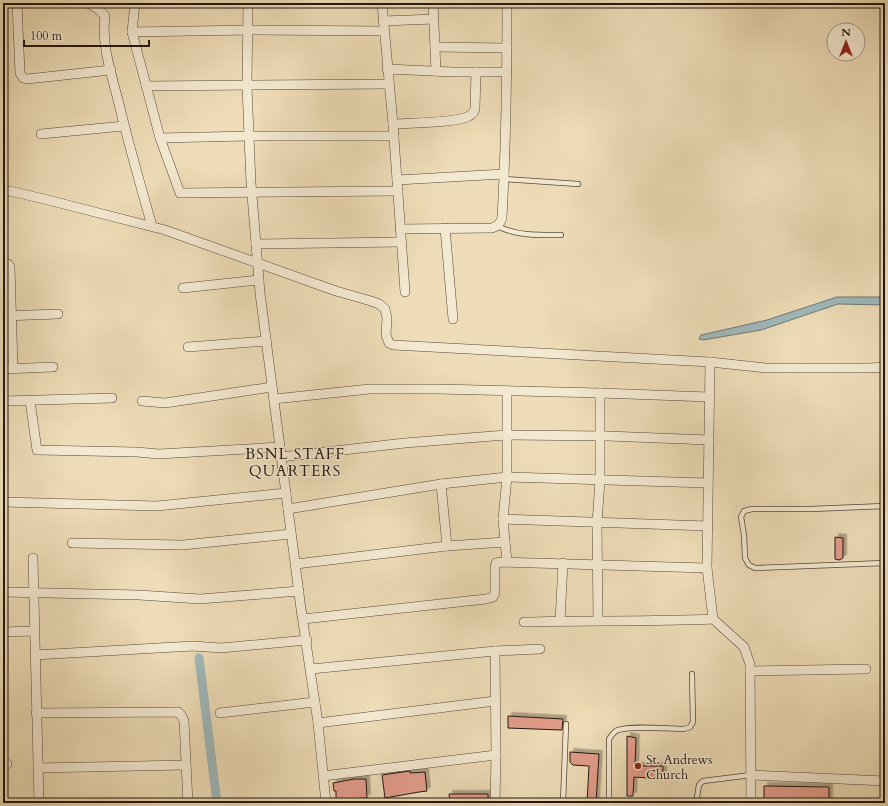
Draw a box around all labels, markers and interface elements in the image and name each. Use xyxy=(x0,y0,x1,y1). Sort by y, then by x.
scale bar xyxy=(24,22,149,48)
north arrow xyxy=(826,22,866,62)
text: N xyxy=(841,25,851,40)
text: 100 m xyxy=(30,28,63,44)
district label: BSNL STAFF QUARTERS xyxy=(245,444,345,481)
place label: St. Andrews Church xyxy=(646,751,712,784)
marker: St. Andrews Church xyxy=(633,761,643,771)

